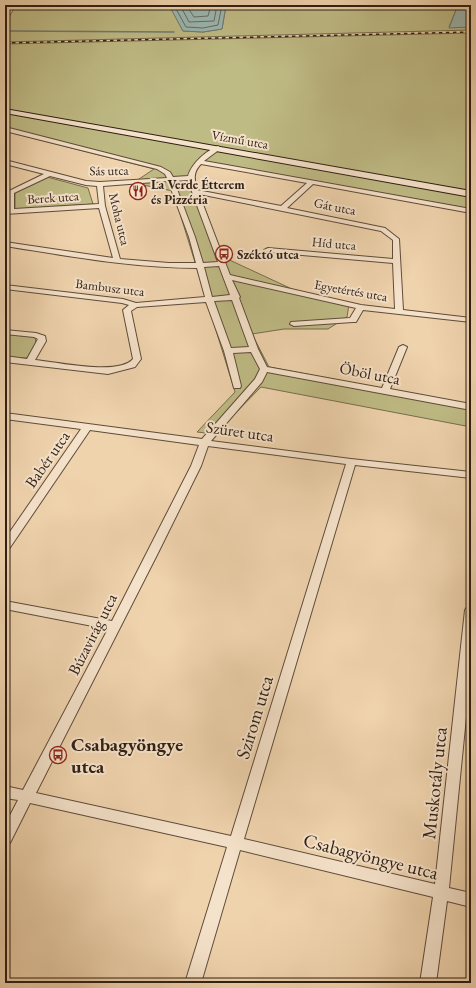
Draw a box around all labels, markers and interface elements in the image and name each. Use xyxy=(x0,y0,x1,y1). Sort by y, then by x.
street label: Vízmű utca xyxy=(210,126,270,153)
street label: Sás utca xyxy=(89,162,130,179)
place label: La Verde Étterem és Pizzéria xyxy=(151,176,245,208)
restaurant icon: La Verde Étterem és Pizzéria xyxy=(128,181,148,201)
street label: Berek utca xyxy=(26,187,80,208)
street label: Moha utca xyxy=(105,191,134,248)
street label: Gát utca xyxy=(312,194,358,219)
street label: Híd utca xyxy=(311,233,357,254)
bus stop icon: Széktó utca xyxy=(214,244,234,264)
place label: Széktó utca xyxy=(237,246,299,263)
street label: Bambusz utca xyxy=(74,275,146,300)
street label: Egyetértés utca xyxy=(313,276,390,305)
street label: Öböl utca xyxy=(338,357,403,390)
street label: Szüret utca xyxy=(205,416,276,447)
street label: Babér utca xyxy=(20,426,75,492)
street label: Búzavirág utca xyxy=(63,589,122,679)
street label: Szirom utca xyxy=(230,672,279,762)
street label: Muskotály utca xyxy=(416,725,453,840)
place label: Csabagyöngye utca xyxy=(71,732,183,779)
bus stop icon: Csabagyöngye utca xyxy=(48,745,68,765)
street label: Csabagyöngye utca xyxy=(301,828,441,885)

